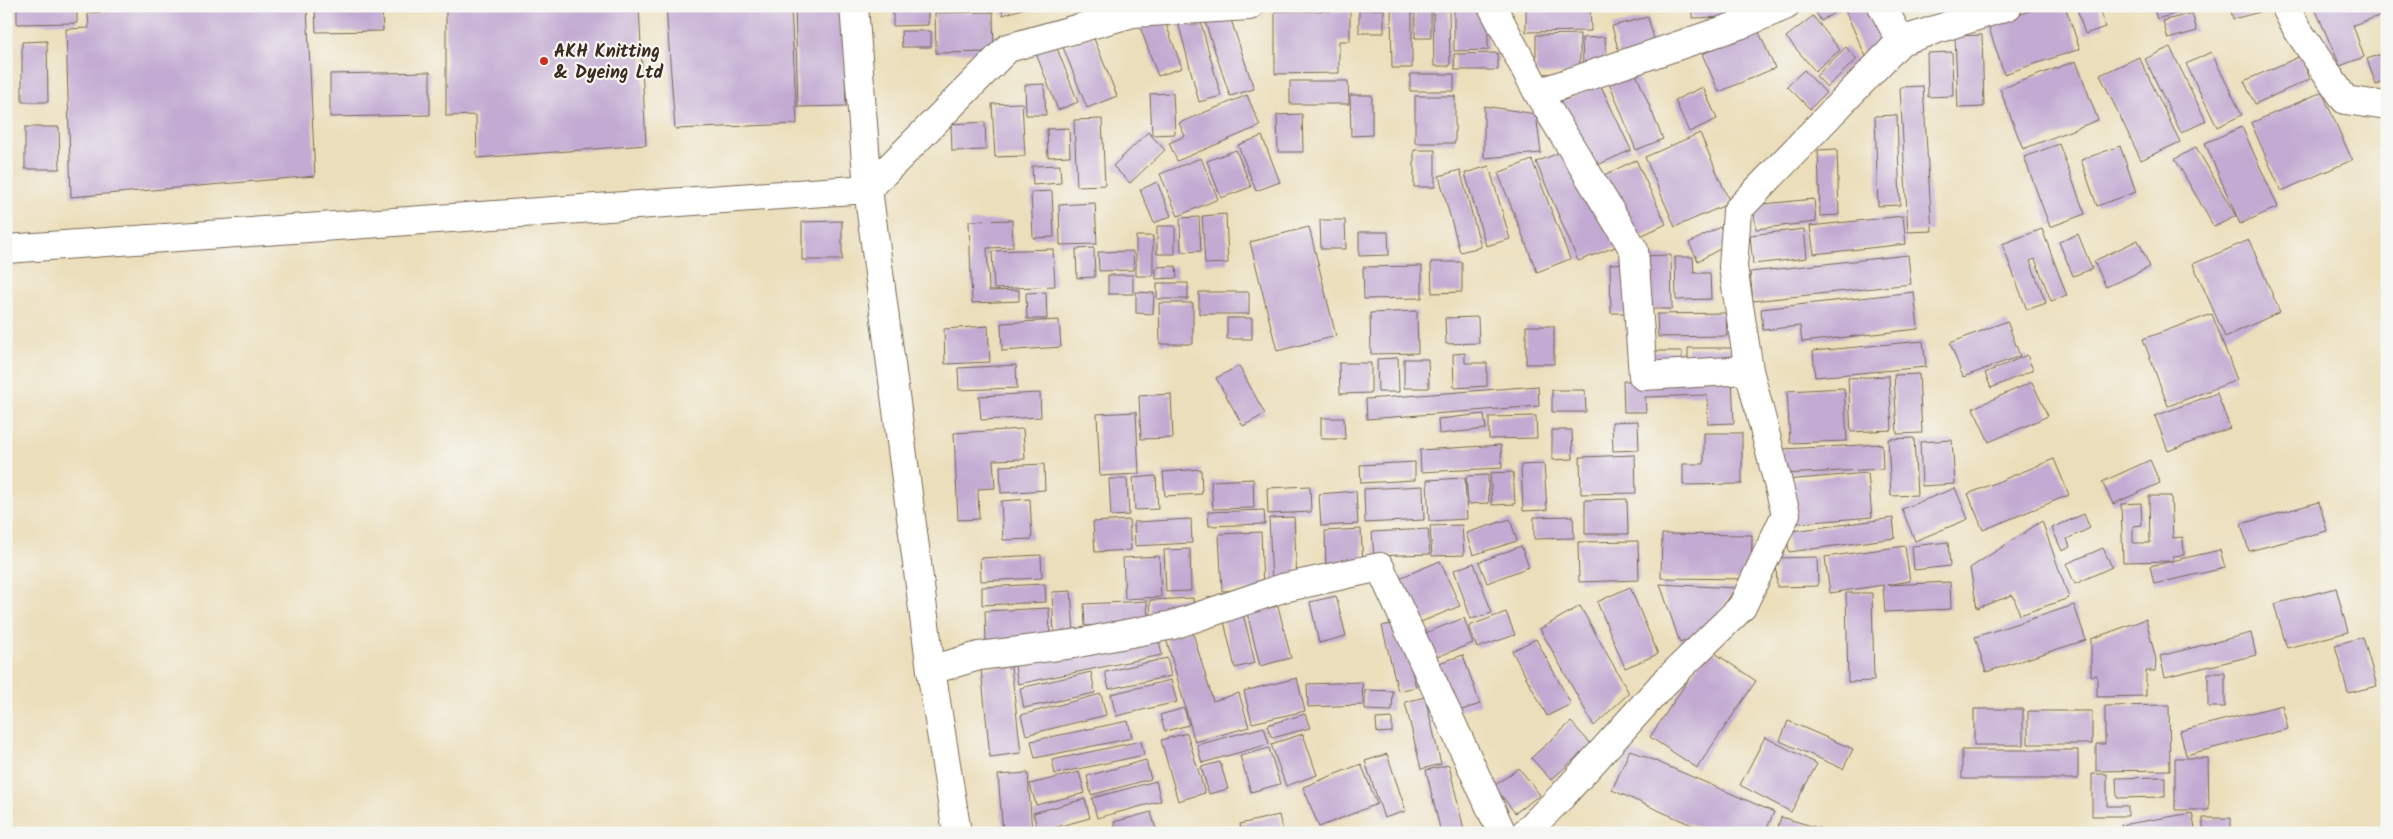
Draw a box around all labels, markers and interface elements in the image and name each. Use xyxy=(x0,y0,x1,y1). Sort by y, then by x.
place label: AKH Knitting & Dyeing Ltd xyxy=(554,38,663,88)
marker: AKH Knitting & Dyeing Ltd xyxy=(538,55,550,67)

